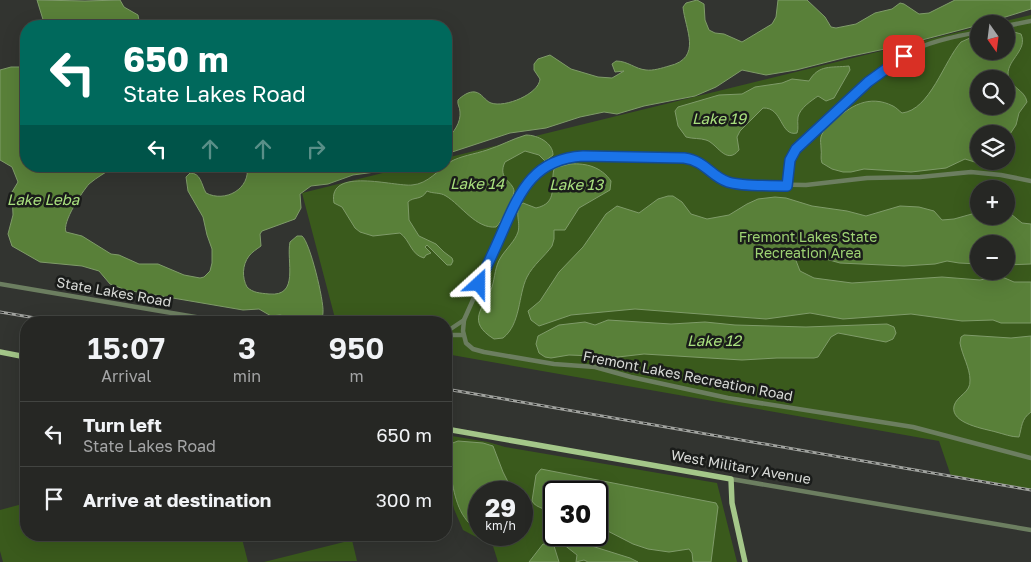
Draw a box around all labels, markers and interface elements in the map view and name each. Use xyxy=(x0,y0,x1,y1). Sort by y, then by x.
north arrow xyxy=(970,15,1015,60)
map controls xyxy=(970,15,1015,280)
pin xyxy=(883,35,925,77)
text: 650 m xyxy=(123,38,229,80)
icon: left xyxy=(40,40,105,105)
icon: arrive xyxy=(890,42,918,70)
button: search xyxy=(970,70,1015,115)
text: State Lakes Road xyxy=(123,80,306,107)
water label: Lake 19 xyxy=(692,109,748,127)
button: layers xyxy=(970,125,1015,170)
icon: left xyxy=(143,135,171,163)
icon: ahead xyxy=(196,135,224,163)
icon: ahead xyxy=(249,135,277,163)
icon: right xyxy=(302,135,330,163)
water label: Lake 14 xyxy=(450,174,505,192)
water label: Lake 13 xyxy=(549,175,604,193)
button: + xyxy=(970,180,1015,225)
water label: Lake Leba xyxy=(7,190,80,208)
park label: Fremont Lakes State Recreation Area xyxy=(739,228,877,261)
button: − xyxy=(970,235,1015,280)
position arrow xyxy=(452,257,504,309)
street label: State Lakes Road xyxy=(55,273,173,310)
text: 15:07 xyxy=(88,330,165,366)
text: 3 xyxy=(238,330,256,366)
text: 950 xyxy=(329,330,384,366)
water label: Lake 12 xyxy=(687,331,742,349)
street label: Fremont Lakes Recreation Road xyxy=(582,347,794,404)
text: Arrival xyxy=(101,366,151,386)
text: min xyxy=(233,366,261,386)
text: m xyxy=(349,366,364,386)
text: Turn left xyxy=(83,413,162,436)
icon: left xyxy=(40,420,68,448)
text: 650 m xyxy=(376,423,432,446)
text: State Lakes Road xyxy=(83,436,216,456)
street label: West Military Avenue xyxy=(670,446,812,487)
speed limit sign: 30 xyxy=(543,481,608,546)
icon: arrive xyxy=(40,485,68,513)
text: Arrive at destination xyxy=(83,488,271,511)
text: 300 m xyxy=(376,488,432,511)
text: 29 xyxy=(485,492,516,523)
text: km/h xyxy=(485,518,516,533)

